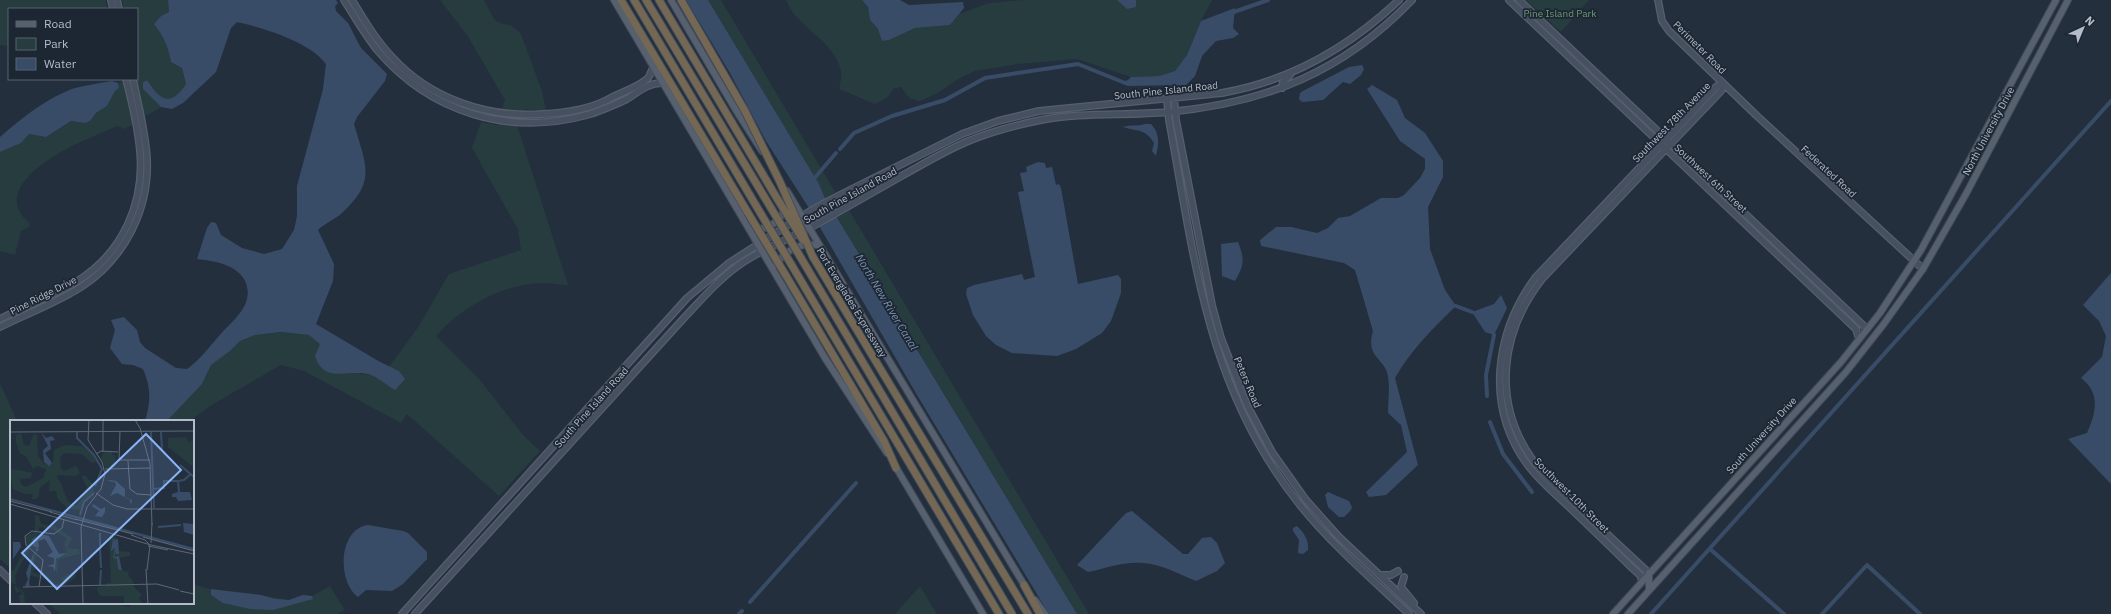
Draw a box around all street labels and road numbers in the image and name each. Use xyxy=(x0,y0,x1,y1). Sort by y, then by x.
street label: Perimeter Road xyxy=(1670,18,1729,77)
street label: South Pine Island Road xyxy=(1113,79,1219,102)
street label: Southwest 78th Avenue xyxy=(1630,79,1714,165)
street label: North University Drive xyxy=(1960,84,2017,178)
street label: Southwest 6th Street xyxy=(1671,141,1750,216)
street label: Federated Road xyxy=(1798,142,1859,200)
street label: South Pine Island Road xyxy=(801,164,899,226)
street label: Port Everglades Expressway xyxy=(814,245,890,360)
street label: Pine Ridge Drive xyxy=(8,273,79,318)
street label: Peters Road xyxy=(1231,355,1264,410)
street label: South Pine Island Road xyxy=(552,364,631,451)
street label: South University Drive xyxy=(1723,394,1800,476)
street label: Southwest 10th Street xyxy=(1531,455,1612,536)

